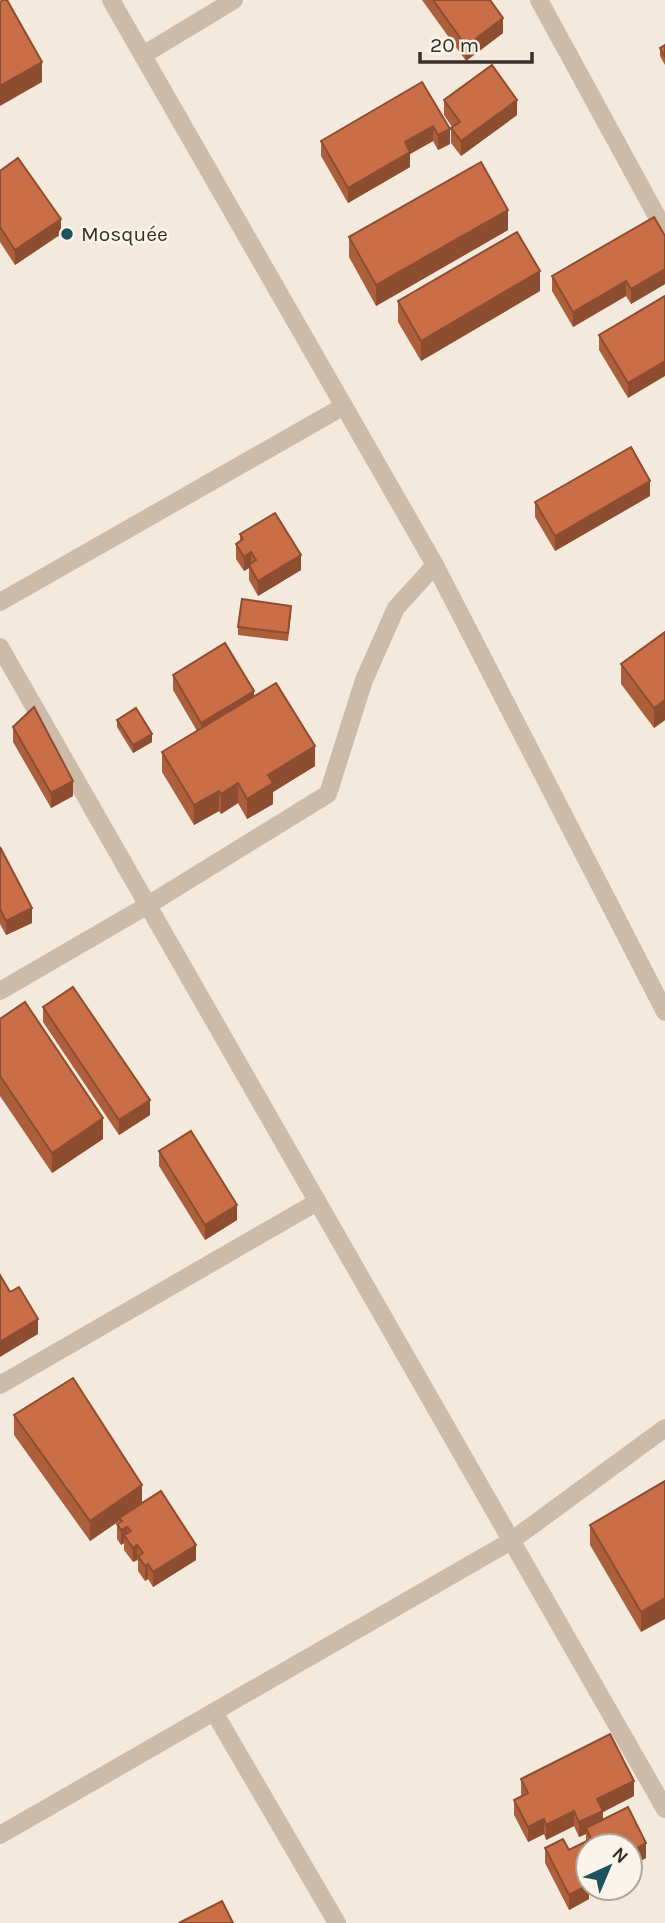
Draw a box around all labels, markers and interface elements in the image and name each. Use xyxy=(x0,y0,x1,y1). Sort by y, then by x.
scale bar xyxy=(420,21,532,65)
text: 20 m xyxy=(430,33,479,57)
place label: Mosquée xyxy=(81,222,168,246)
marker: Mosquée xyxy=(59,226,75,242)
north arrow xyxy=(574,1832,644,1902)
text: N xyxy=(608,1843,633,1868)

